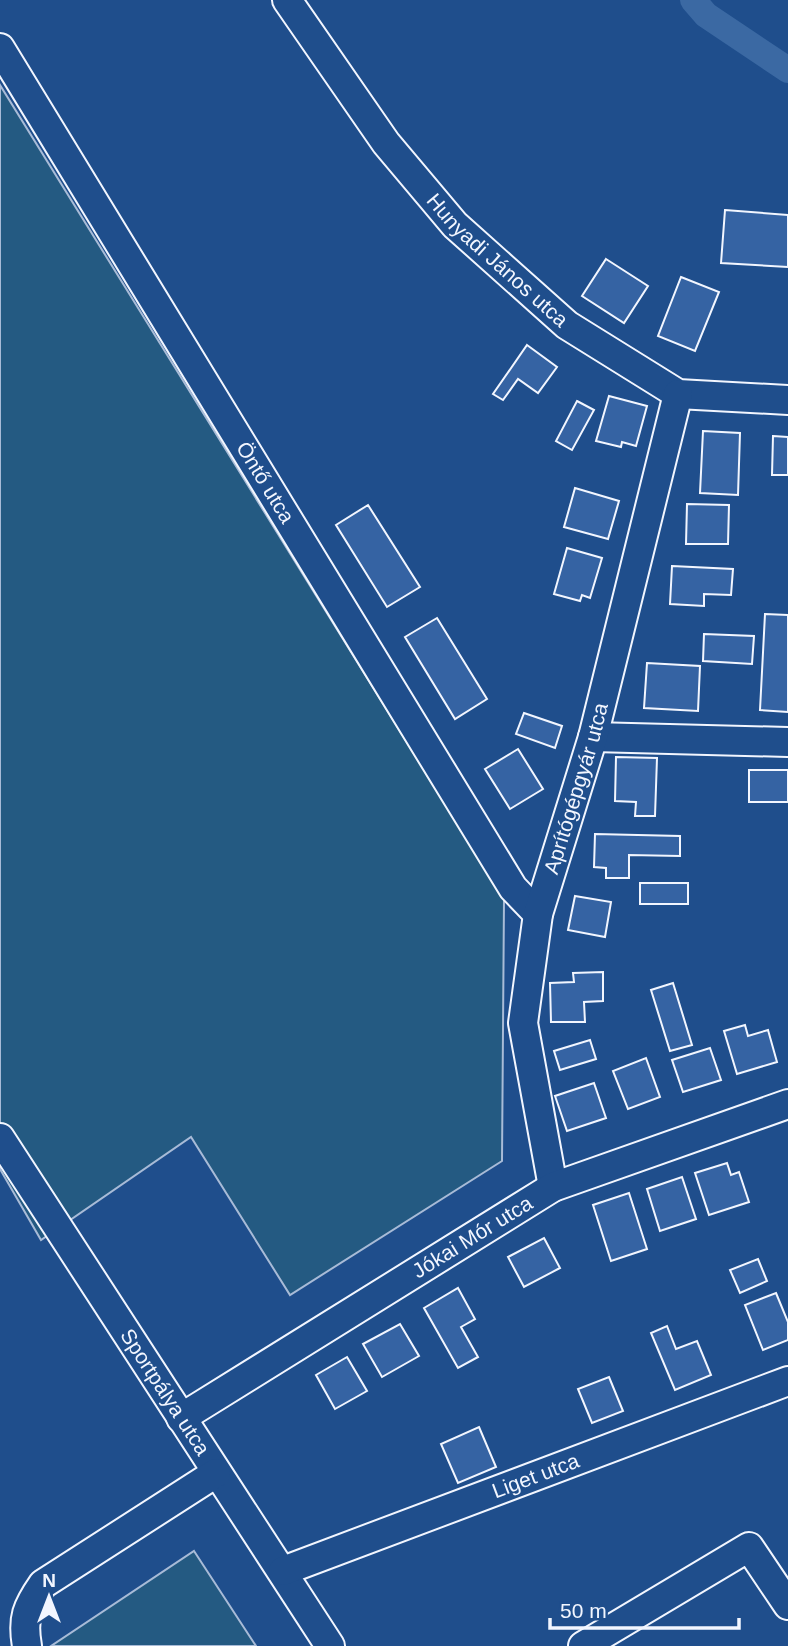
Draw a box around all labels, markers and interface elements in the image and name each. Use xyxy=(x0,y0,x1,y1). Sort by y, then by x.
street label: Hunyadi János utca xyxy=(423,189,573,331)
street label: Öntő utca xyxy=(232,437,299,527)
street label: Aprítógépgyár utca xyxy=(539,700,612,877)
street label: Jókai Mór utca xyxy=(408,1191,536,1282)
street label: Sportpálya utca xyxy=(116,1324,215,1460)
street label: Liget utca xyxy=(489,1449,583,1502)
north arrow xyxy=(14,1562,84,1632)
text: N xyxy=(42,1570,56,1591)
scale bar xyxy=(550,1586,739,1630)
text: 50 m xyxy=(560,1599,607,1622)

